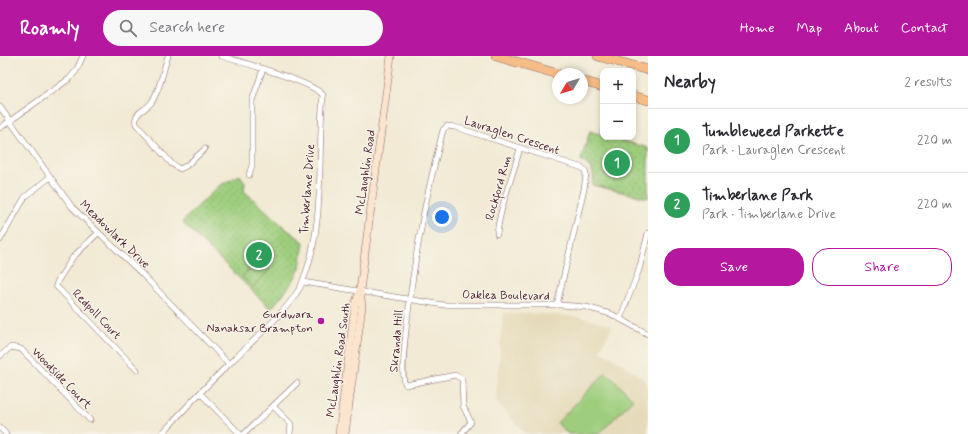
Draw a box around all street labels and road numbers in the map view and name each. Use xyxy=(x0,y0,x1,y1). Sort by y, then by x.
street label: Lauraglen Crescent xyxy=(462,113,562,159)
street label: McLaughlin Road xyxy=(352,129,380,216)
street label: Timberlane Drive xyxy=(297,143,319,235)
street label: Rockford Run xyxy=(482,154,517,223)
street label: Meadowlark Drive xyxy=(76,197,153,272)
street label: Redpoll Court xyxy=(68,286,125,344)
street label: Oaklea Boulevard xyxy=(462,287,550,305)
street label: McLaughlin Road South xyxy=(323,302,355,418)
street label: Skranda Hill xyxy=(386,309,408,373)
street label: Woodside Court xyxy=(28,344,95,413)

